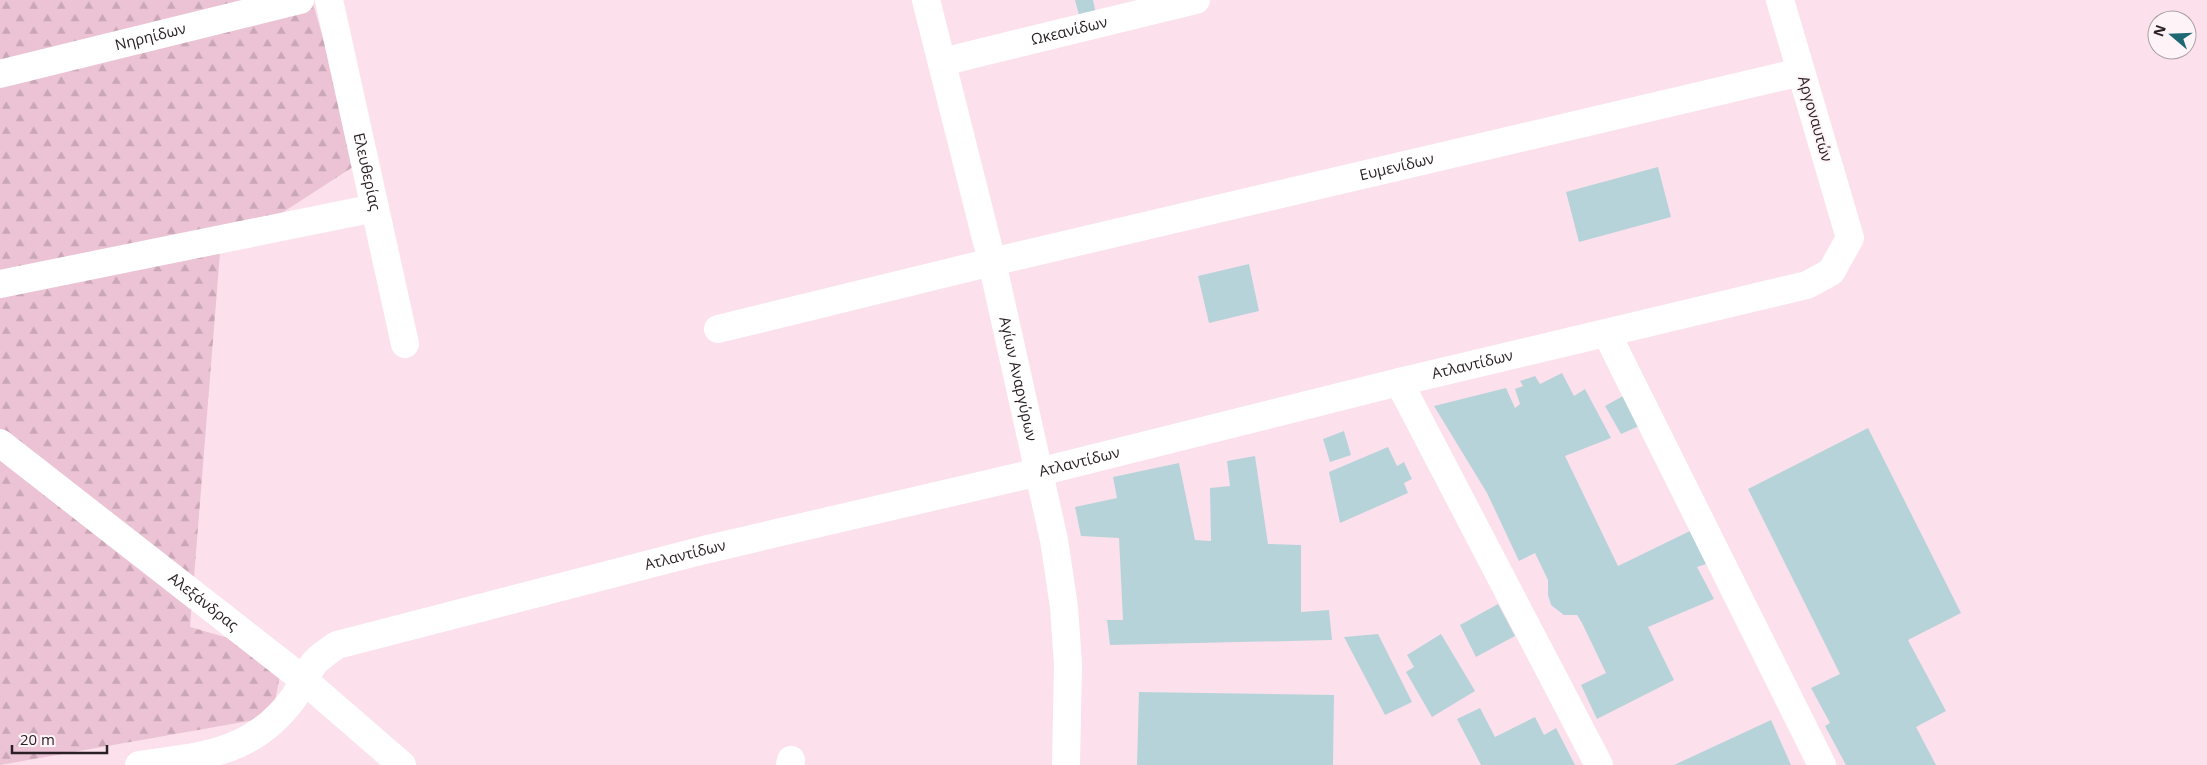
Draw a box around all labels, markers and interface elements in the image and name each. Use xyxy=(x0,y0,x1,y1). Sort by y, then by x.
north arrow xyxy=(2147,10,2197,60)
street label: Ωκεανίδων xyxy=(1029,11,1109,49)
street label: Νηρηίδων xyxy=(113,18,188,54)
text: N xyxy=(2148,22,2170,39)
street label: Αργοναυτών xyxy=(1794,73,1838,164)
street label: Ελευθερίας xyxy=(350,131,386,213)
street label: Ευμενίδων xyxy=(1357,148,1436,184)
street label: Αγίων Αναργύρων xyxy=(995,314,1043,443)
street label: Ατλαντίδων xyxy=(1430,344,1515,383)
street label: Ατλαντίδων xyxy=(1037,441,1122,481)
street label: Ατλαντίδων xyxy=(642,534,728,574)
street label: Αλεξάνδρας xyxy=(165,567,243,635)
scale bar xyxy=(12,722,108,754)
text: 20 m xyxy=(20,729,55,749)

